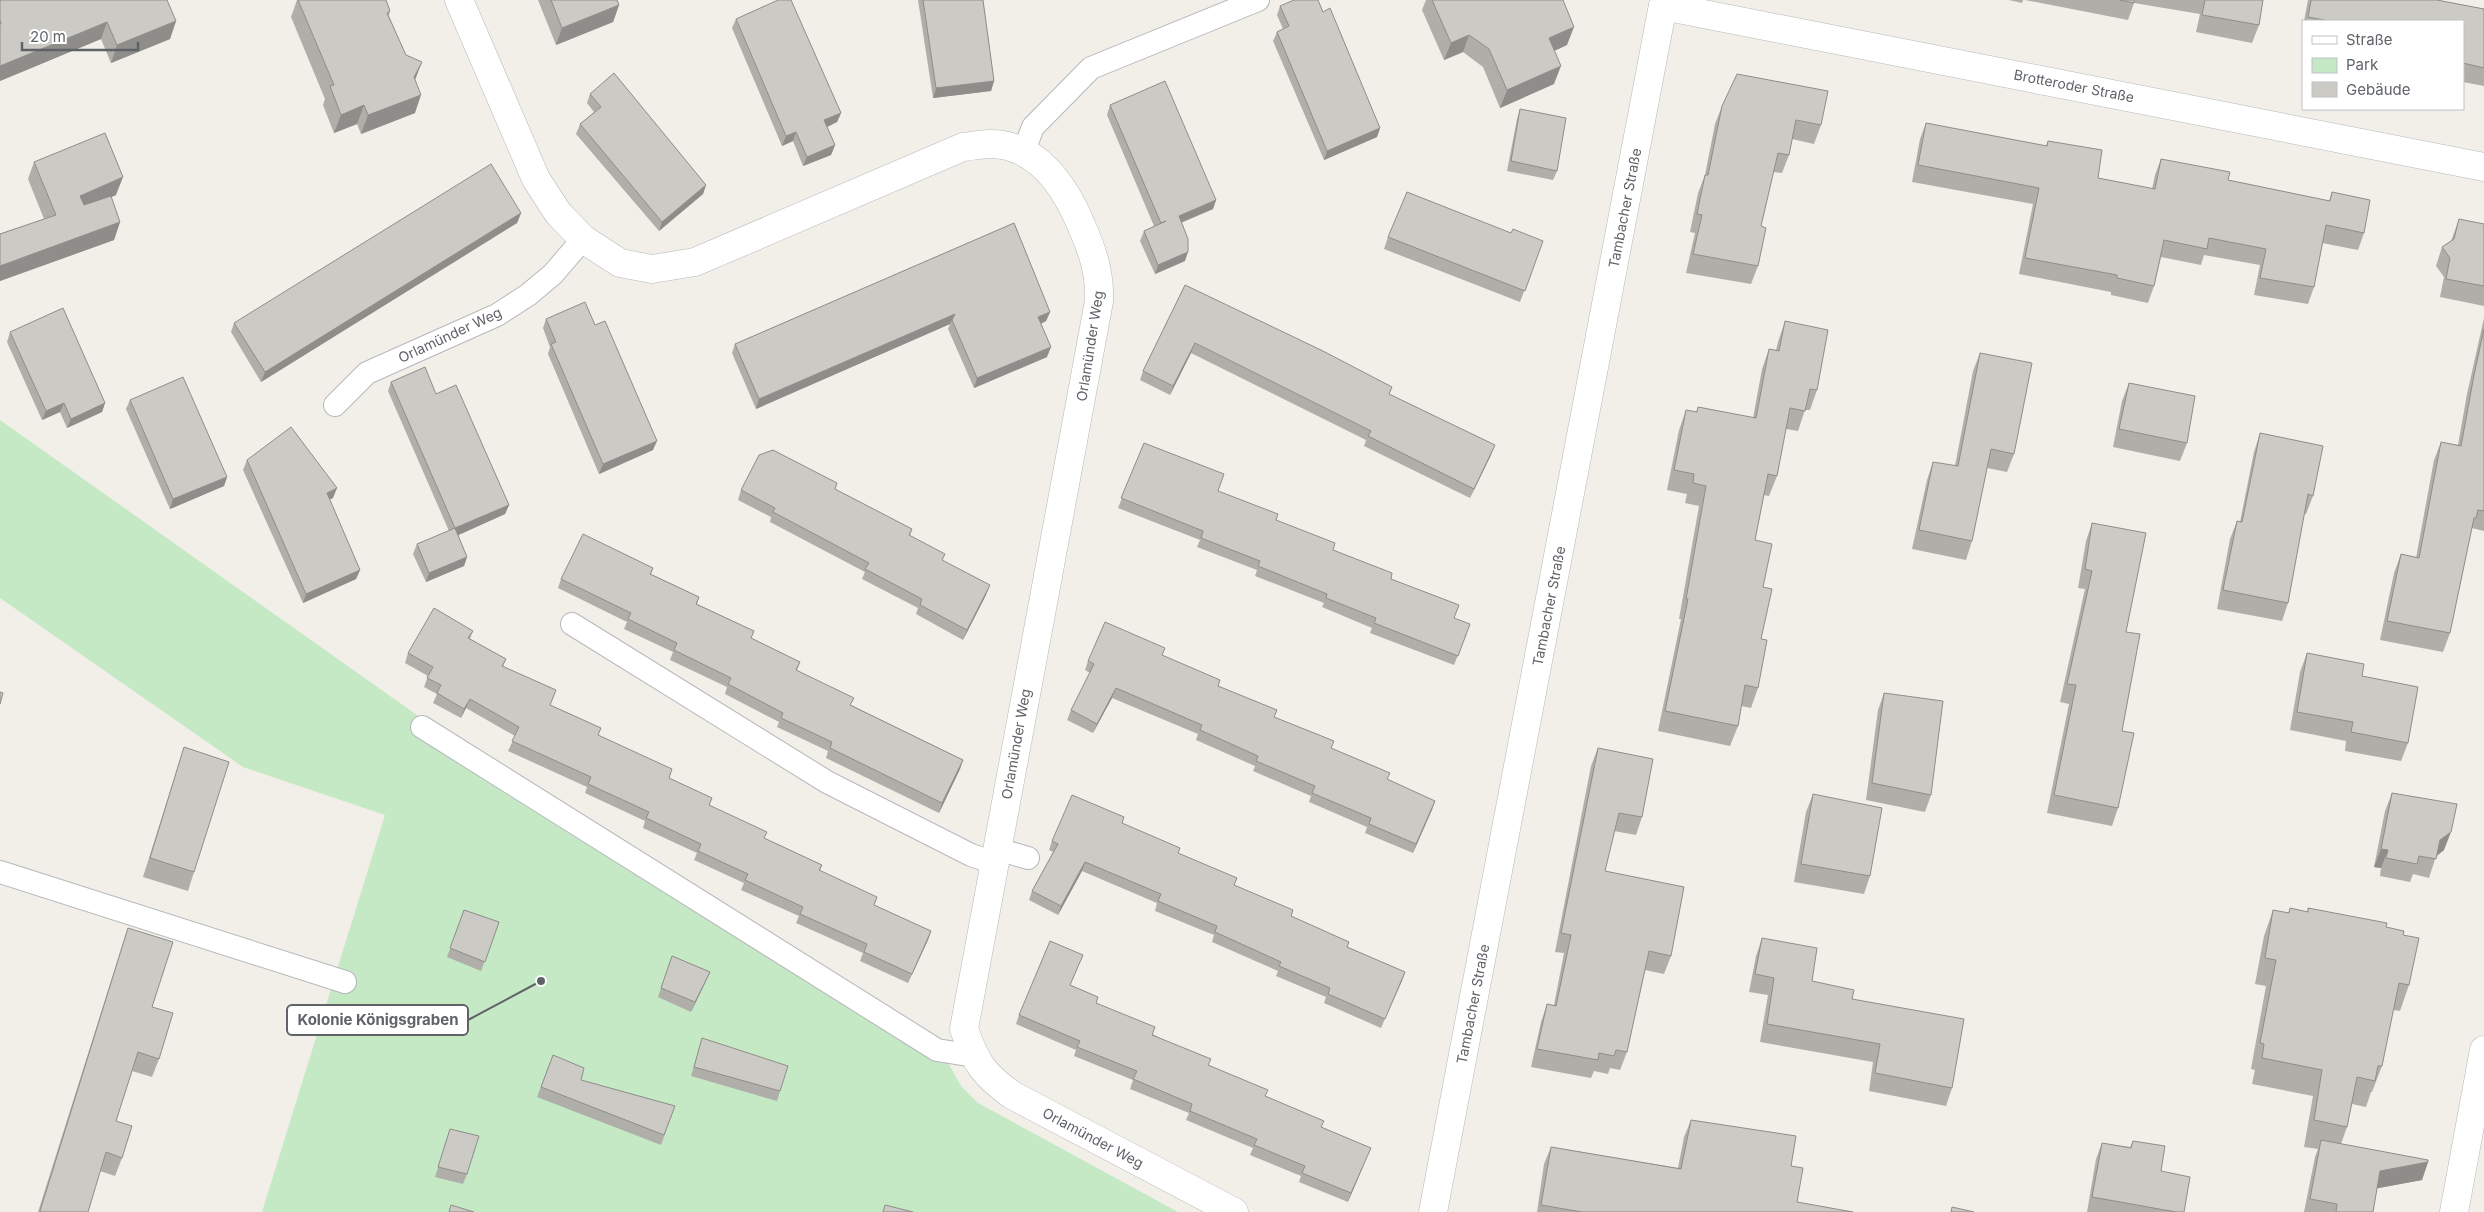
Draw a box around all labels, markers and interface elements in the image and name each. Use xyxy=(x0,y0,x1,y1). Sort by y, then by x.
scale bar xyxy=(22,20,139,52)
legend xyxy=(2302,20,2464,110)
text: 20 m xyxy=(30,27,66,46)
text: Straße xyxy=(2346,30,2393,49)
text: Park xyxy=(2346,55,2379,74)
street label: Brotteroder Straße xyxy=(2012,65,2136,106)
text: Gebäude xyxy=(2346,80,2411,99)
street label: Tambacher Straße xyxy=(1605,146,1644,269)
street label: Orlamünder Weg xyxy=(1072,289,1107,403)
street label: Orlamünder Weg xyxy=(395,303,504,366)
street label: Tambacher Straße xyxy=(1529,544,1568,667)
street label: Orlamünder Weg xyxy=(997,687,1034,801)
street label: Tambacher Straße xyxy=(1453,942,1492,1065)
callout: Kolonie Königsgraben xyxy=(287,1005,468,1035)
text: Kolonie Königsgraben xyxy=(297,1010,459,1029)
street label: Orlamünder Weg xyxy=(1040,1104,1147,1171)

